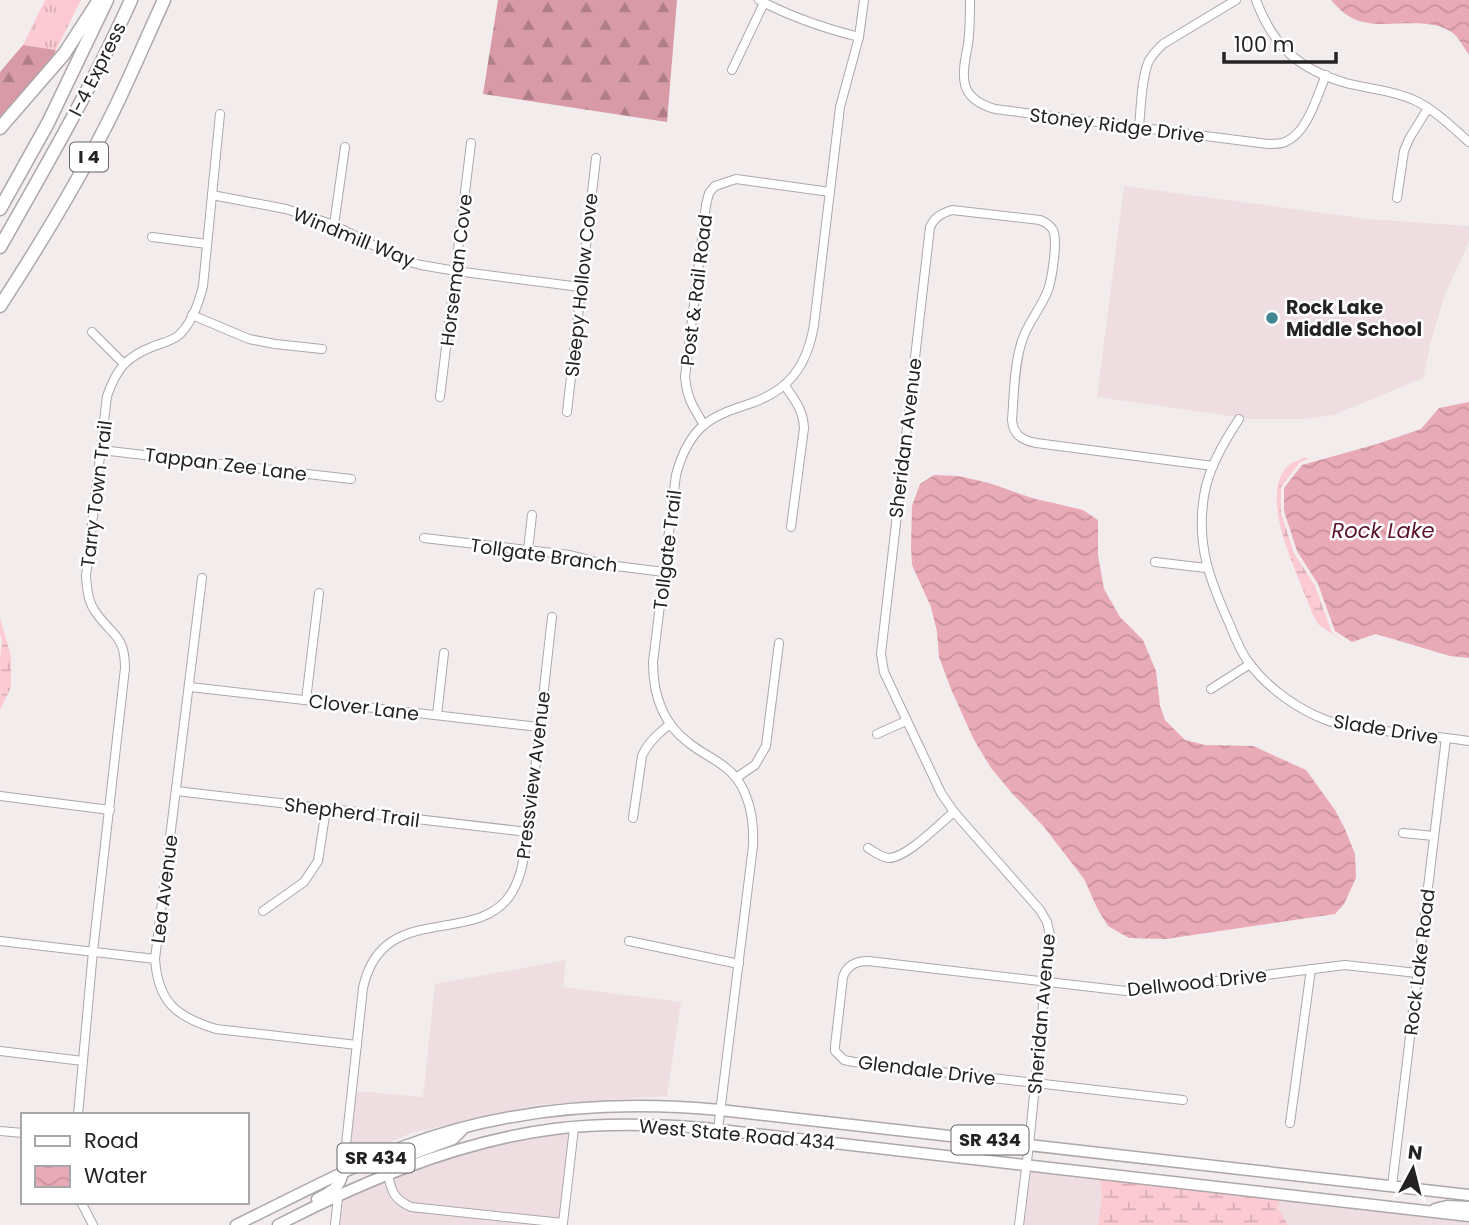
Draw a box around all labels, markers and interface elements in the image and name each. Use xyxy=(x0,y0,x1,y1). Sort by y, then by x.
street label: I-4 Express xyxy=(62,17,133,121)
scale bar xyxy=(1224,21,1336,65)
text: 100 m xyxy=(1234,30,1294,59)
street label: Stoney Ridge Drive xyxy=(1028,101,1206,150)
road number: I 4 xyxy=(70,142,108,172)
street label: Horseman Cove xyxy=(434,192,479,348)
street label: Sleepy Hollow Cove xyxy=(558,192,605,378)
street label: Windmill Way xyxy=(289,201,419,274)
street label: Post & Rail Road xyxy=(674,213,719,367)
place label: Rock Lake Middle School xyxy=(1286,294,1422,343)
marker: Rock Lake Middle School xyxy=(1264,310,1280,326)
street label: Sheridan Avenue xyxy=(882,356,929,520)
street label: Tarry Town Trail xyxy=(74,419,119,569)
street label: Tappan Zee Lane xyxy=(144,441,308,488)
street label: Tollgate Trail xyxy=(647,488,688,612)
water label: Rock Lake xyxy=(1331,516,1435,545)
street label: Tollgate Branch xyxy=(468,532,619,579)
street label: Clover Lane xyxy=(307,687,421,728)
street label: Pressview Avenue xyxy=(510,690,557,860)
street label: Slade Drive xyxy=(1331,708,1440,751)
street label: Shepherd Trail xyxy=(283,791,421,834)
street label: Lea Avenue xyxy=(144,833,185,945)
street label: Rock Lake Road xyxy=(1397,887,1442,1037)
street label: Sheridan Avenue xyxy=(1021,933,1062,1095)
street label: Dellwood Drive xyxy=(1126,962,1268,1003)
street label: Glendale Drive xyxy=(857,1049,997,1092)
street label: West State Road 434 xyxy=(638,1112,836,1157)
legend xyxy=(21,1113,248,1204)
text: Road xyxy=(84,1126,139,1155)
road number: SR 434 xyxy=(951,1126,1028,1154)
north arrow xyxy=(1378,1134,1448,1204)
text: N xyxy=(1406,1138,1424,1167)
road number: SR 434 xyxy=(338,1143,414,1172)
text: Water xyxy=(84,1161,147,1190)

